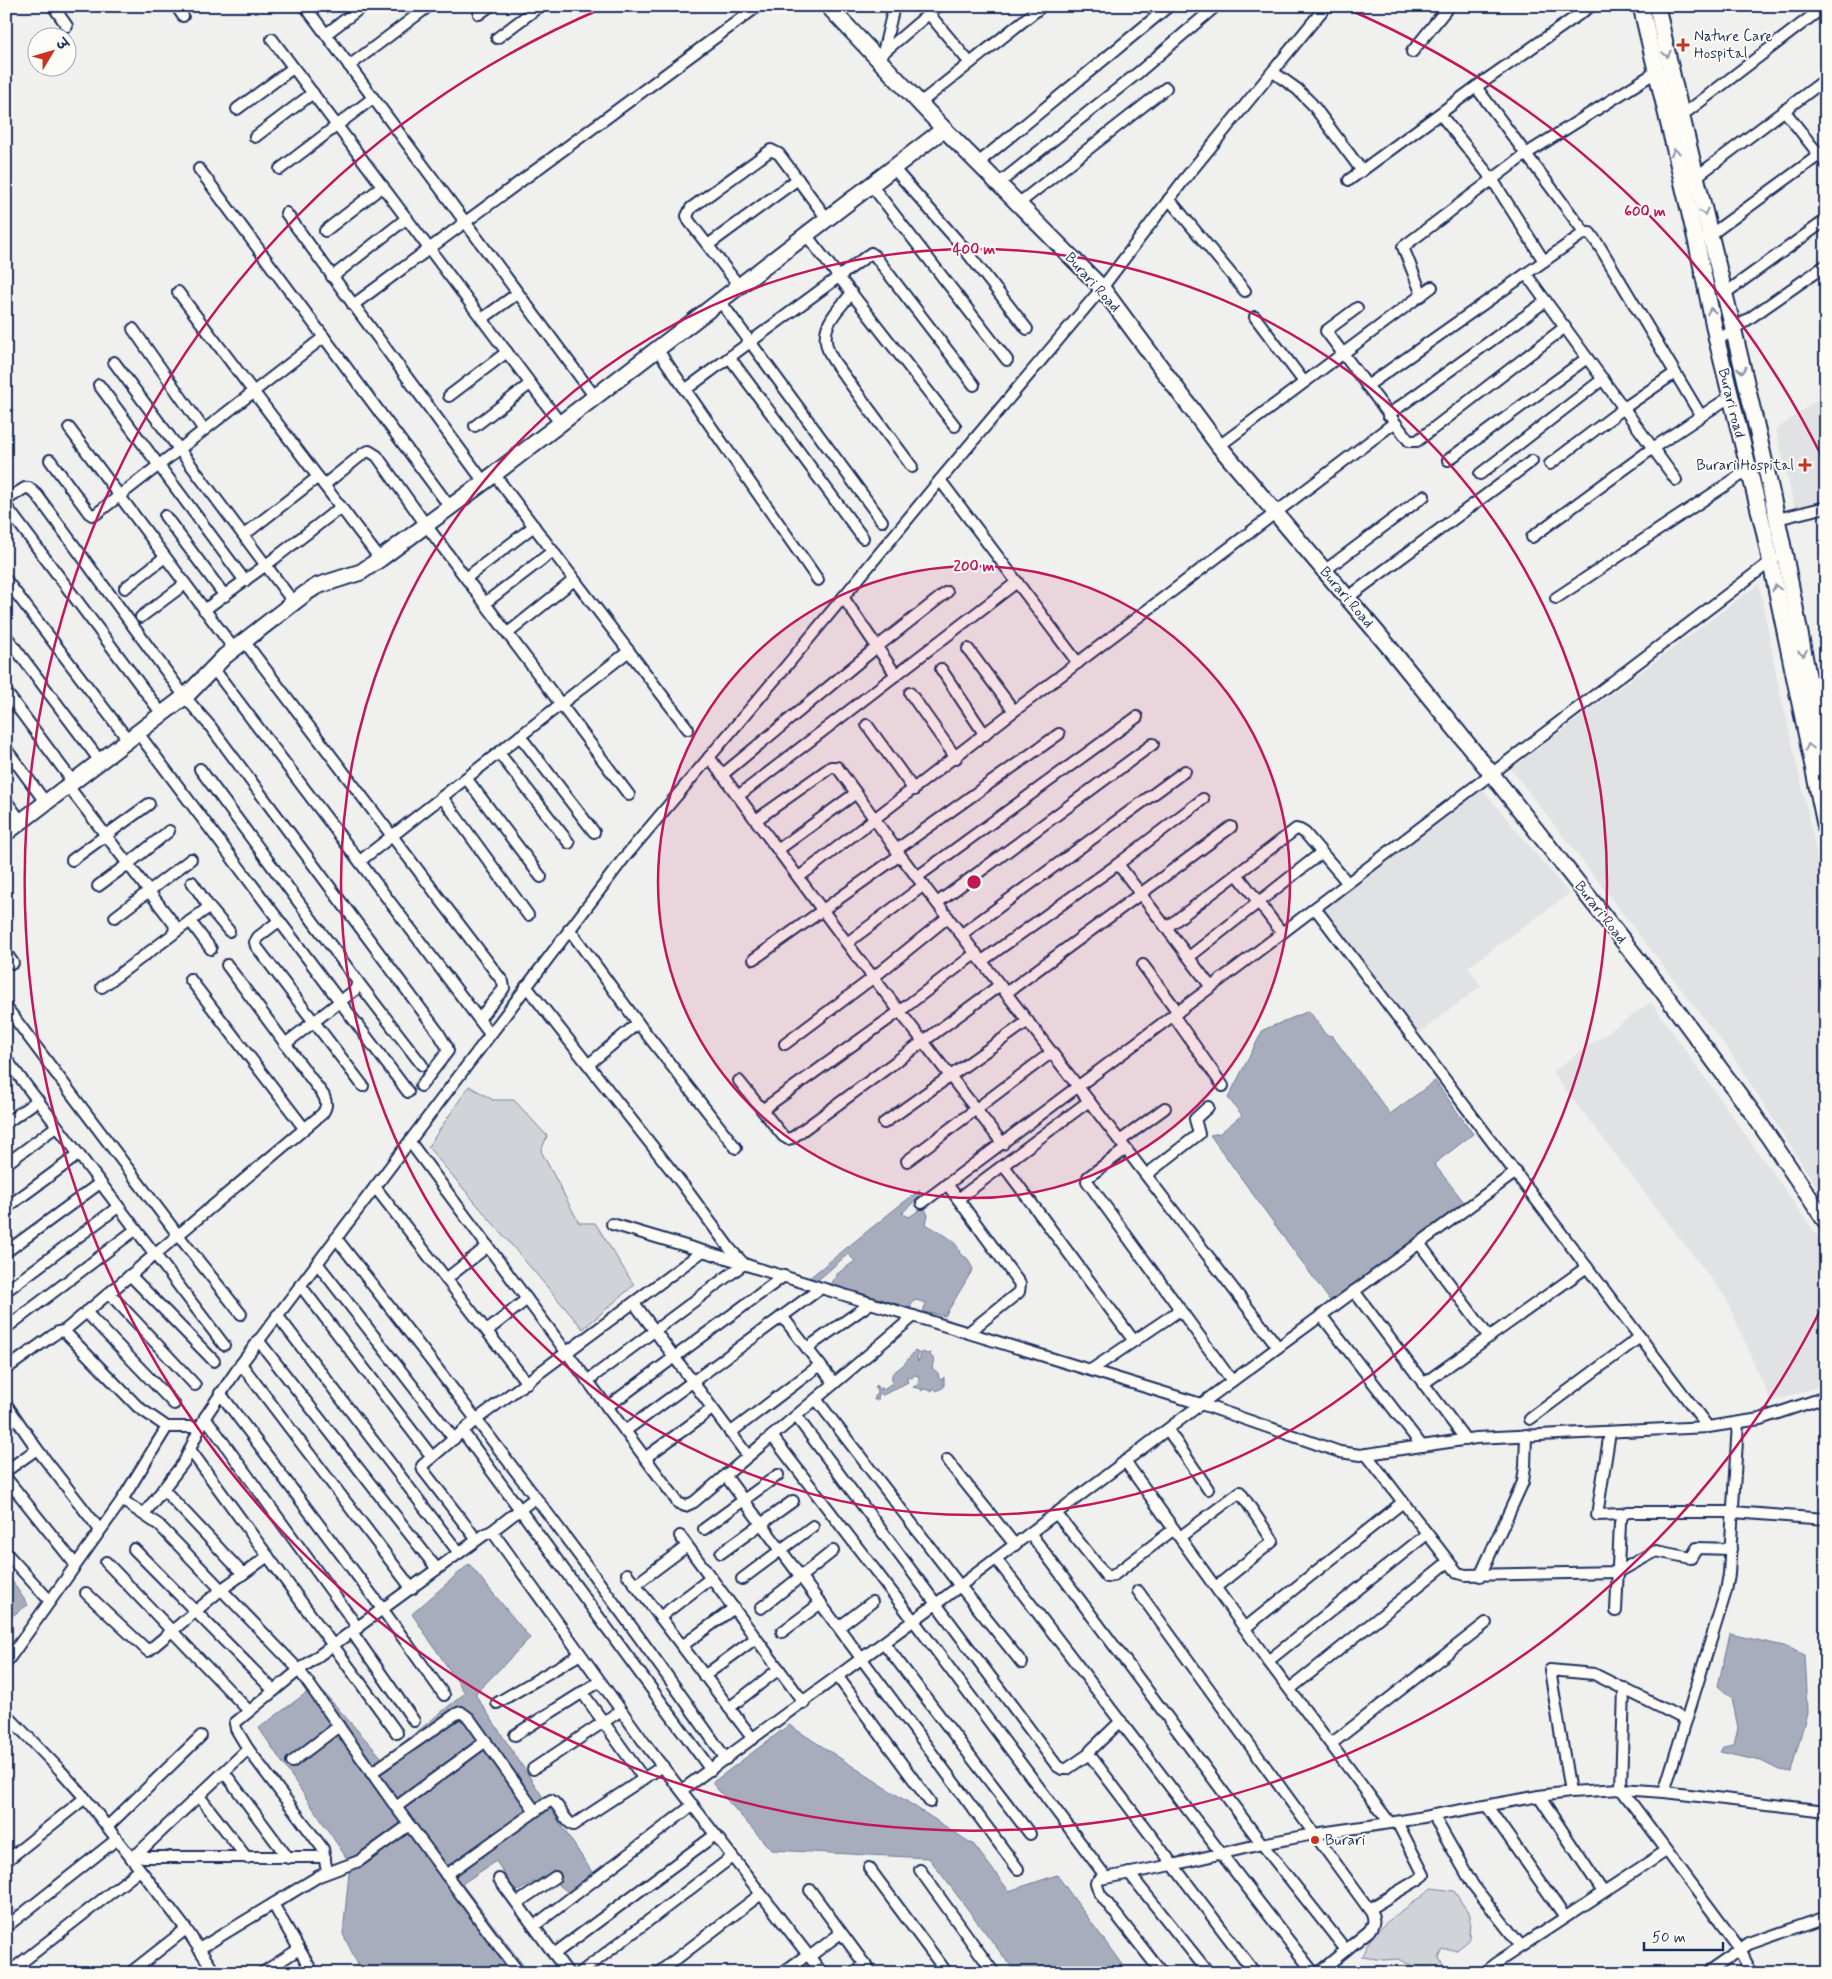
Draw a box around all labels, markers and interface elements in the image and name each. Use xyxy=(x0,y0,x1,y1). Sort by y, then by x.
place label: Nature Care Hospital xyxy=(1694,27,1773,64)
north arrow xyxy=(28,28,78,78)
text: उ xyxy=(50,34,72,55)
marker: Nature Care Hospital xyxy=(1676,38,1690,52)
one-way arrow xyxy=(1661,50,1671,58)
one-way arrow xyxy=(1670,148,1681,157)
text: 600 m xyxy=(1624,202,1666,222)
one-way arrow xyxy=(1698,208,1709,217)
text: 400 m xyxy=(953,240,995,260)
street label: Burari Road xyxy=(1060,248,1125,317)
one-way arrow xyxy=(1706,307,1717,315)
street label: Burari road xyxy=(1713,366,1749,440)
one-way arrow xyxy=(1736,366,1747,375)
place label: Burari Hospital xyxy=(1696,456,1794,476)
marker: Burari Hospital xyxy=(1798,458,1812,472)
text: 200 m xyxy=(954,557,995,577)
street label: Burari Road xyxy=(1315,563,1378,633)
one-way arrow xyxy=(1771,584,1782,593)
one-way arrow xyxy=(1797,648,1807,657)
one-way arrow xyxy=(1804,743,1814,752)
centre of rings xyxy=(965,873,983,891)
street label: Burari Road xyxy=(1569,877,1631,948)
place label: Burari xyxy=(1325,1831,1365,1851)
marker: Burari xyxy=(1309,1834,1321,1846)
scale bar xyxy=(1644,1919,1723,1951)
text: 50 m xyxy=(1652,1928,1686,1948)

